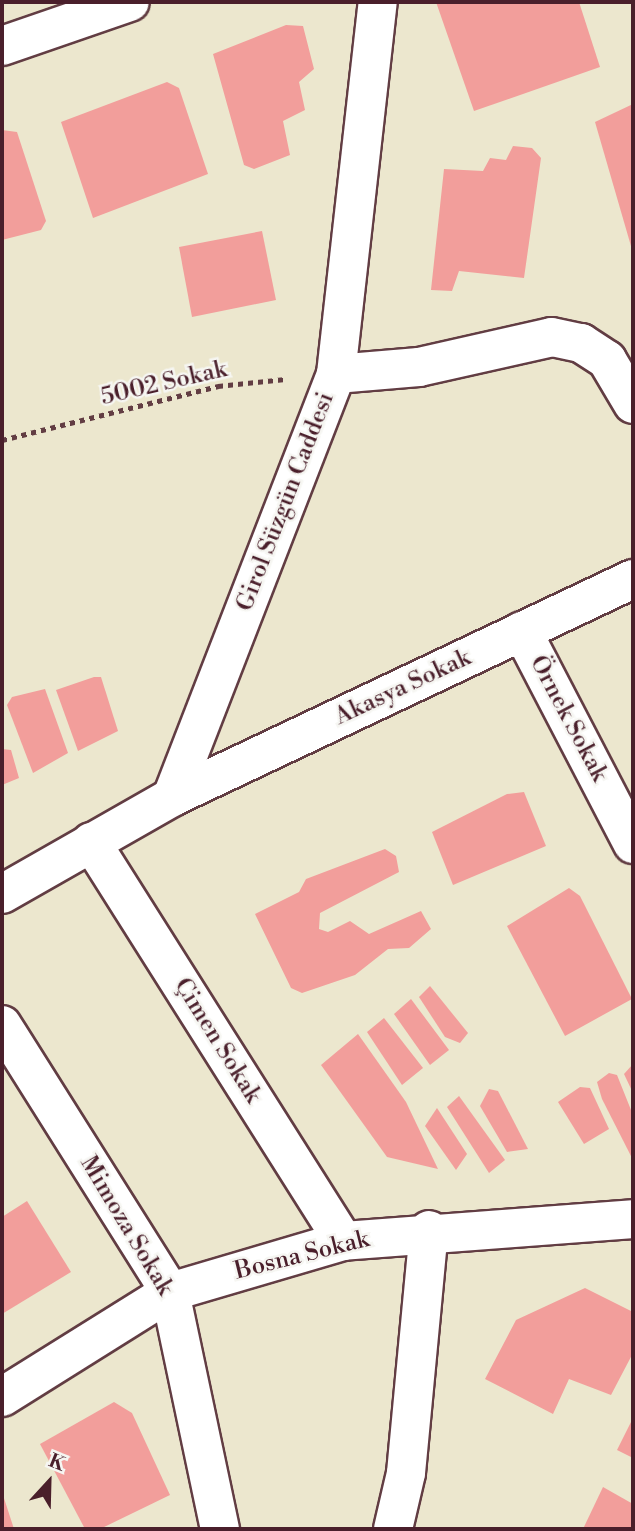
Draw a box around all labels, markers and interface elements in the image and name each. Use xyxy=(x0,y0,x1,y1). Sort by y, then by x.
street label: 5002 Sokak xyxy=(98,356,230,412)
street label: Girol Süzgün Caddesi xyxy=(231,389,341,615)
street label: Akasya Sokak xyxy=(330,644,476,732)
street label: Örnek Sokak xyxy=(523,651,613,787)
street label: Çimen Sokak xyxy=(167,973,267,1109)
street label: Mimoza Sokak xyxy=(73,1151,179,1301)
street label: Bosna Sokak xyxy=(232,1225,372,1287)
north arrow xyxy=(14,1447,84,1517)
text: K xyxy=(45,1449,69,1477)

